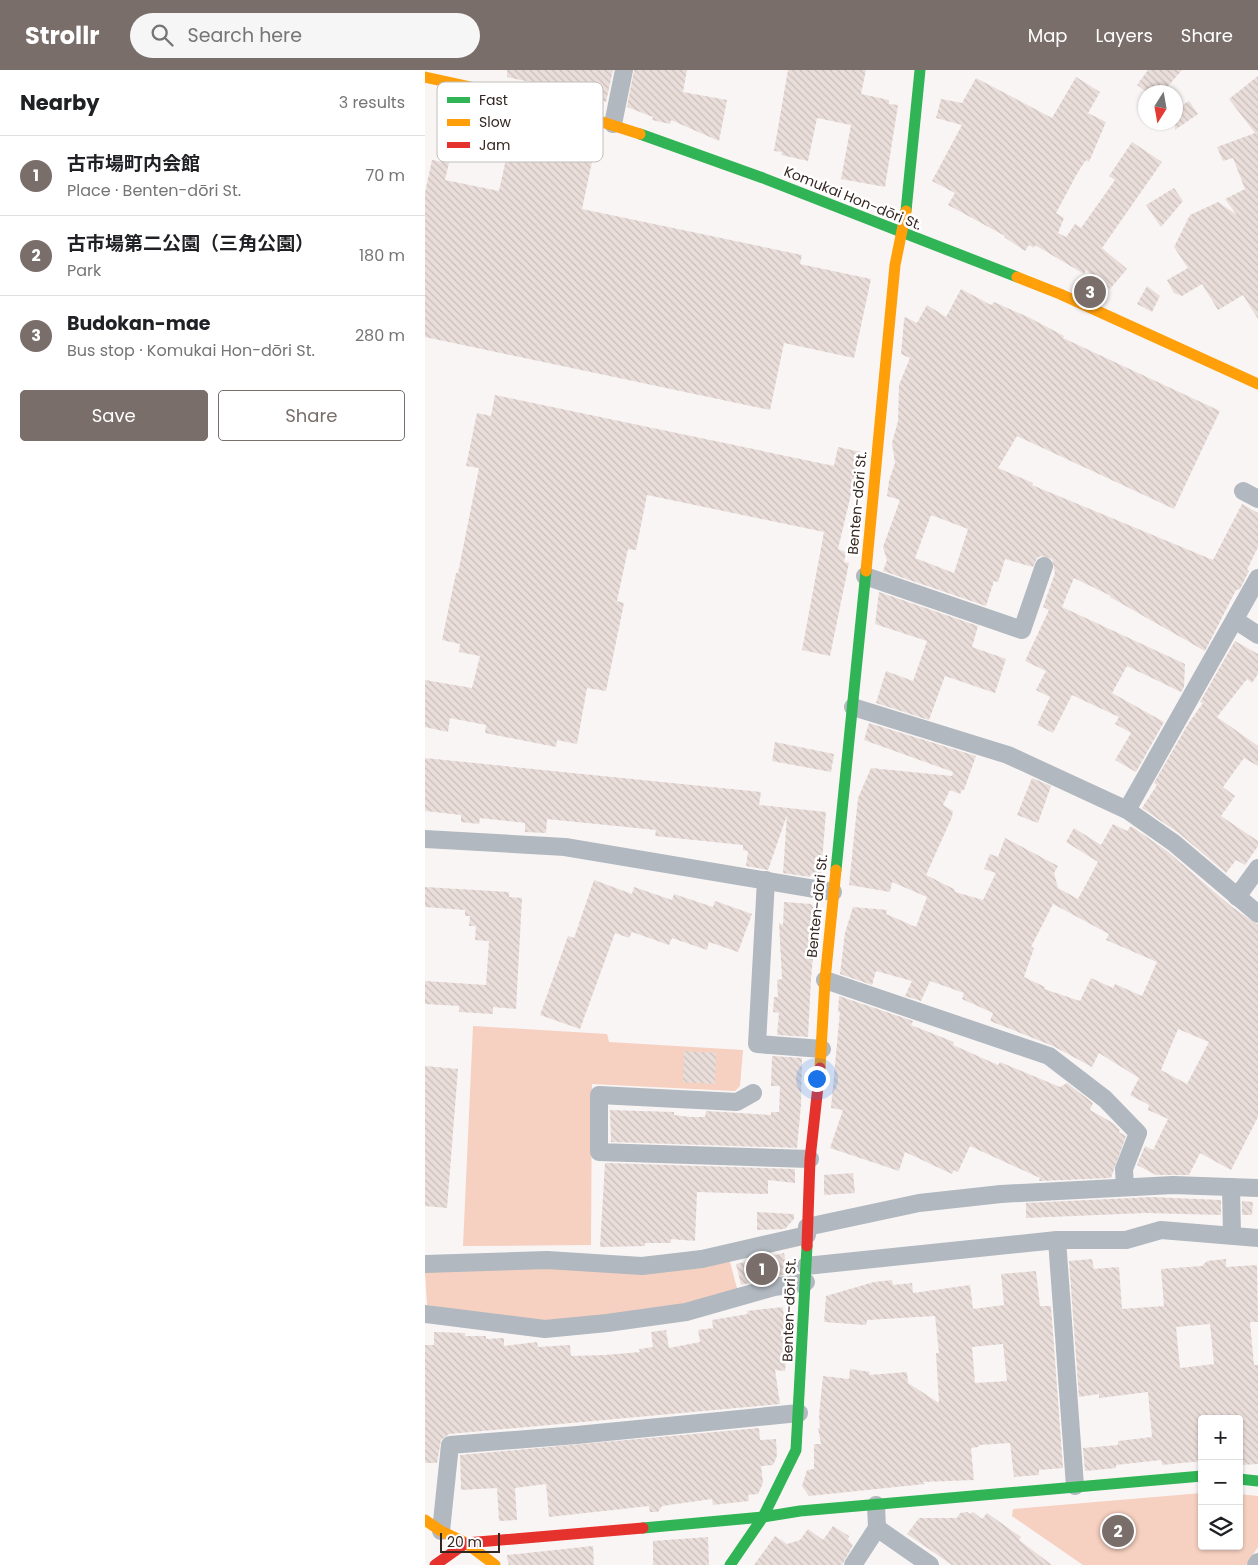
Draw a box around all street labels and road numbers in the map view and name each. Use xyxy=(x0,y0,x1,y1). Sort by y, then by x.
street label: Komukai Hon-dōri St. xyxy=(781,161,925,235)
street label: Benten-dōri St. xyxy=(843,450,871,556)
street label: Benten-dōri St. xyxy=(802,853,832,959)
street label: Benten-dōri St. xyxy=(777,1258,801,1362)

